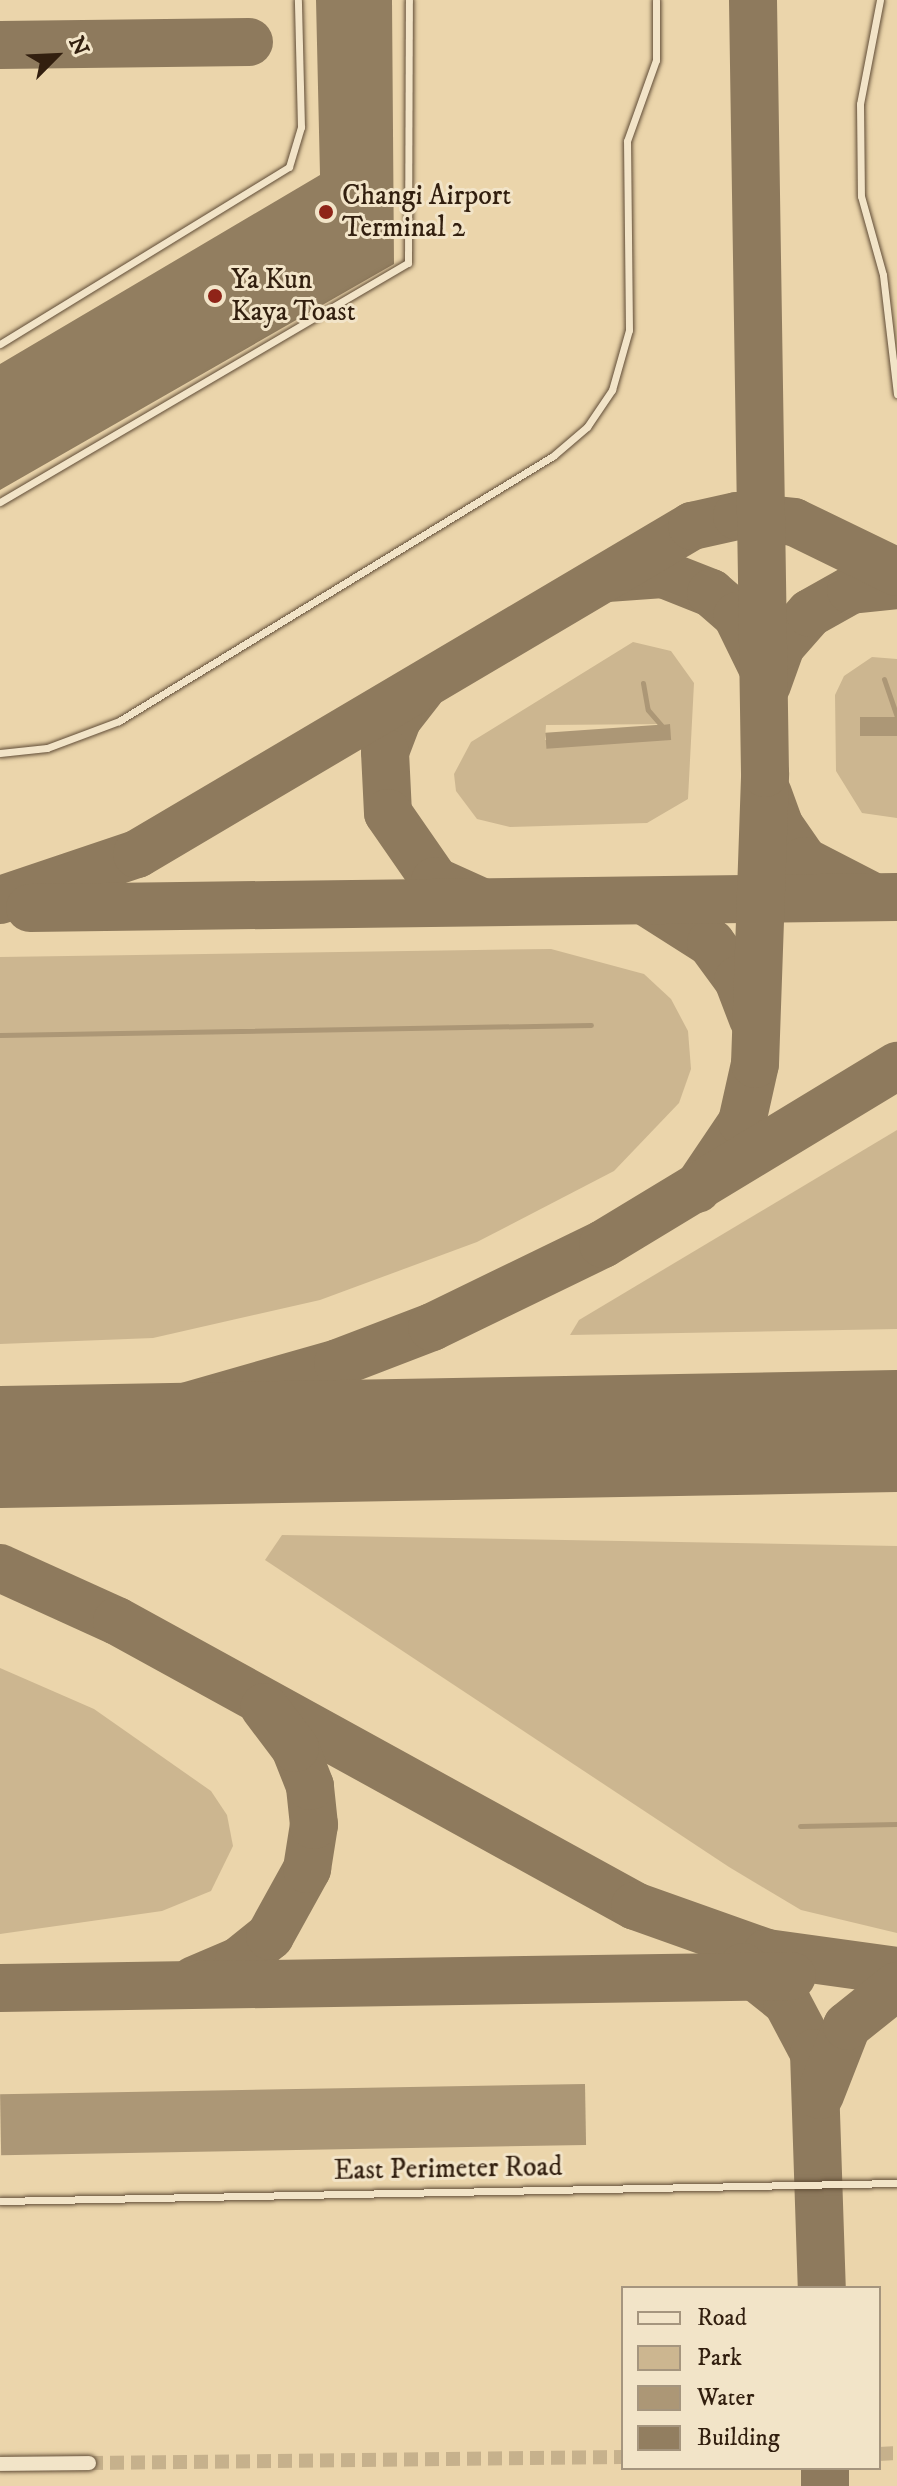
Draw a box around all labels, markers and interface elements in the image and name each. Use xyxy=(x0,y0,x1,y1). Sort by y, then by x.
north arrow xyxy=(16,16,96,96)
text: N xyxy=(62,32,94,60)
place label: Changi Airport Terminal 2 xyxy=(342,179,511,245)
marker: Changi Airport Terminal 2 xyxy=(317,203,335,221)
place label: Ya Kun Kaya Toast xyxy=(231,263,356,329)
marker: Ya Kun Kaya Toast xyxy=(206,287,224,305)
street label: East Perimeter Road xyxy=(333,2150,563,2188)
legend xyxy=(621,2286,881,2470)
text: Road xyxy=(697,2303,747,2333)
text: Park xyxy=(697,2343,742,2373)
text: Water xyxy=(697,2383,754,2413)
text: Building xyxy=(697,2423,780,2453)

